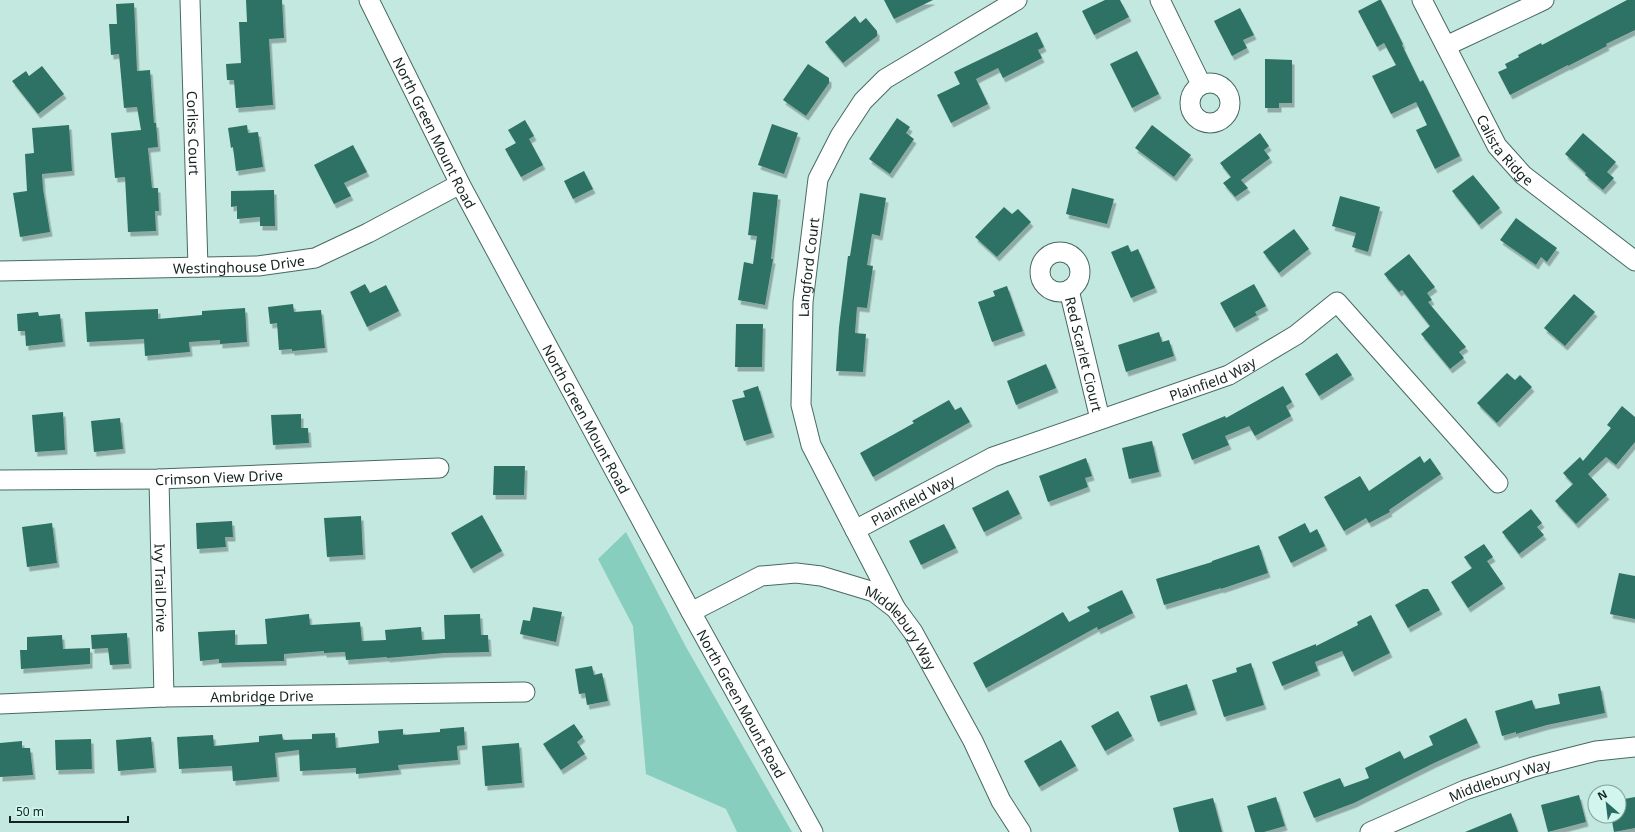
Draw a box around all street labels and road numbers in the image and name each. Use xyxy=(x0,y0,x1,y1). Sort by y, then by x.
street label: North Green Mount Road xyxy=(389,54,481,212)
street label: Corliss Court xyxy=(183,91,205,175)
street label: Calista Ridge xyxy=(1473,111,1538,189)
street label: Langford Court xyxy=(793,216,823,317)
street label: Westinghouse Drive xyxy=(173,250,306,277)
street label: Red Scarlet Ciourt xyxy=(1061,295,1107,414)
street label: North Green Mount Road xyxy=(539,341,635,497)
street label: Plainfield Way xyxy=(1166,351,1260,405)
street label: Crimson View Drive xyxy=(155,465,283,489)
street label: Plainfield Way xyxy=(867,469,958,530)
street label: Ivy Trail Drive xyxy=(151,543,172,633)
street label: Middlebury Way xyxy=(863,580,942,674)
street label: North Green Mount Road xyxy=(693,626,790,781)
street label: Ambridge Drive xyxy=(210,685,314,706)
street label: Middlebury Way xyxy=(1445,753,1553,806)

